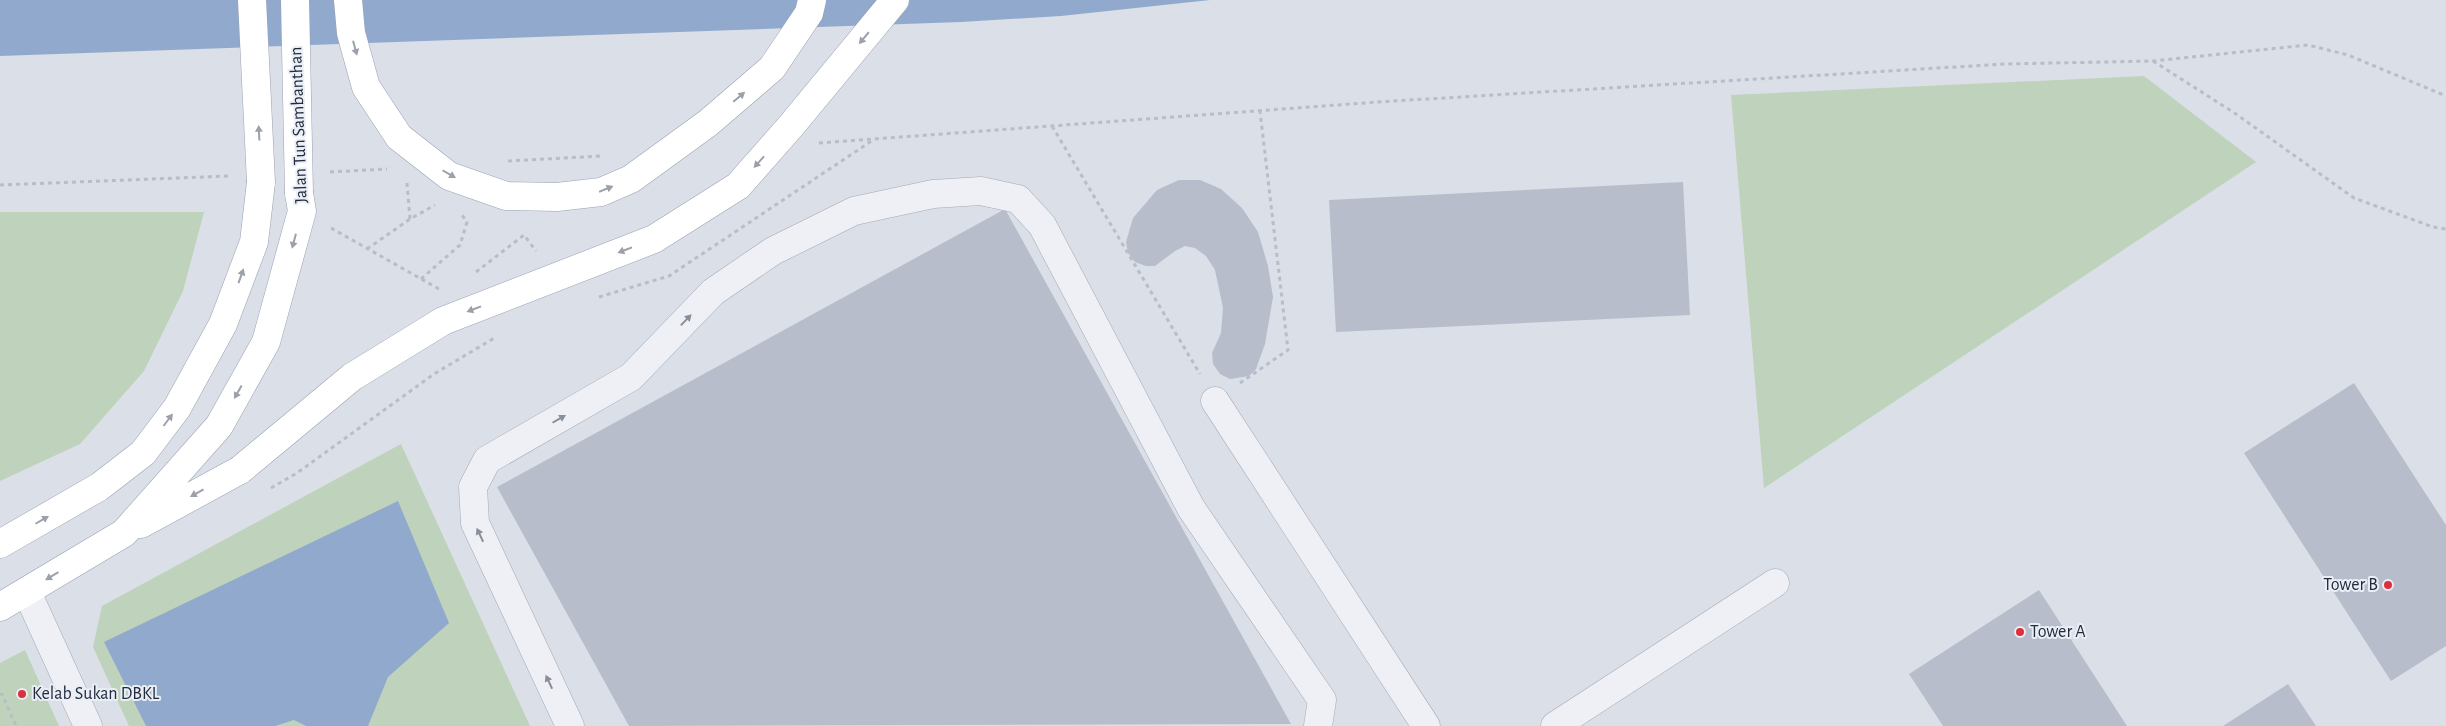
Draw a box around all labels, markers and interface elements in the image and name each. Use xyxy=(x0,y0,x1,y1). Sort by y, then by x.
one-way arrow xyxy=(858,31,869,44)
one-way arrow xyxy=(352,41,360,56)
street label: Jalan Tun Sambanthan xyxy=(287,46,311,204)
one-way arrow xyxy=(732,91,745,102)
one-way arrow xyxy=(254,125,262,141)
one-way arrow xyxy=(753,155,765,167)
one-way arrow xyxy=(441,170,456,178)
one-way arrow xyxy=(599,185,613,193)
one-way arrow xyxy=(290,233,298,248)
one-way arrow xyxy=(618,247,632,255)
one-way arrow xyxy=(238,268,245,283)
one-way arrow xyxy=(466,306,481,314)
one-way arrow xyxy=(680,314,692,326)
one-way arrow xyxy=(234,385,242,399)
one-way arrow xyxy=(163,413,173,427)
one-way arrow xyxy=(553,414,566,423)
one-way arrow xyxy=(191,489,204,498)
one-way arrow xyxy=(35,516,50,524)
one-way arrow xyxy=(476,528,484,542)
one-way arrow xyxy=(46,572,59,581)
place label: Tower B xyxy=(2323,576,2378,594)
marker: Tower B xyxy=(2382,579,2394,591)
place label: Tower A xyxy=(2030,623,2086,641)
marker: Tower A xyxy=(2014,626,2026,638)
one-way arrow xyxy=(545,675,553,689)
place label: Kelab Sukan DBKL xyxy=(32,685,160,703)
marker: Kelab Sukan DBKL xyxy=(16,688,28,700)

